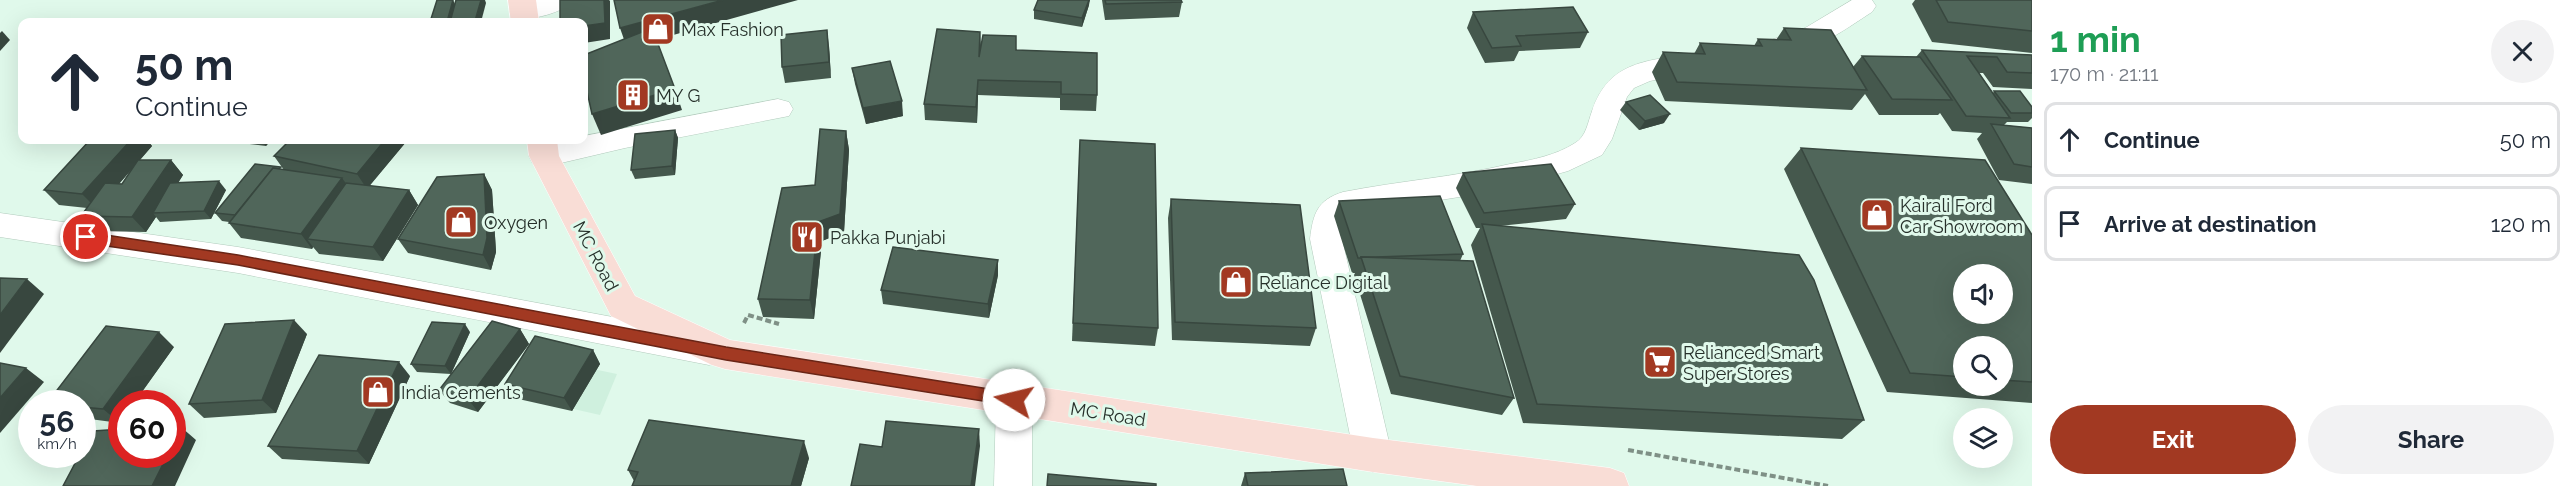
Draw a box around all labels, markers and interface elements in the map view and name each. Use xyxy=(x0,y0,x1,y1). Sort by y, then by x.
shop icon: Max Fashion xyxy=(640,11,676,47)
text: 1 min xyxy=(2050,18,2141,60)
place label: Max Fashion xyxy=(681,19,784,40)
button: close xyxy=(2491,20,2554,83)
text: 50 m xyxy=(135,41,233,90)
icon: ahead xyxy=(36,42,114,120)
text: 170 m · 21:11 xyxy=(2050,62,2159,86)
building icon: MY G xyxy=(615,77,651,113)
place label: MY G xyxy=(656,85,700,106)
text: Continue xyxy=(135,91,248,122)
icon: ahead xyxy=(2053,123,2086,156)
text: Continue xyxy=(2104,127,2200,153)
text: 50 m xyxy=(2500,127,2551,153)
place label: Kairali Ford Car Showroom xyxy=(1900,195,2023,237)
shop icon: Kairali Ford Car Showroom xyxy=(1859,197,1895,233)
shop icon: Oxygen xyxy=(443,204,479,240)
icon: arrive xyxy=(2053,207,2086,240)
pin xyxy=(60,211,111,262)
text: Arrive at destination xyxy=(2104,211,2317,237)
text: 120 m xyxy=(2491,211,2551,237)
place label: Oxygen xyxy=(484,212,548,233)
street label: MC Road xyxy=(569,218,623,294)
restaurant icon: Pakka Punjabi xyxy=(789,219,825,255)
icon: arrive xyxy=(69,220,102,253)
place label: Pakka Punjabi xyxy=(830,227,946,248)
shop icon: Reliance Digital xyxy=(1218,264,1254,300)
map controls xyxy=(1953,264,2013,468)
button: sound xyxy=(1953,264,2013,324)
place label: Reliance Digital xyxy=(1259,272,1388,293)
button: search xyxy=(1953,336,2013,396)
place label: Relianced Smart Super Stores xyxy=(1683,342,1820,384)
supermarket icon: Relianced Smart Super Stores xyxy=(1642,344,1678,380)
position arrow xyxy=(982,368,1046,432)
shop icon: India Cements xyxy=(360,374,396,410)
place label: India Cements xyxy=(401,382,521,403)
speed limit sign: 60 xyxy=(108,390,186,468)
street label: MC Road xyxy=(1069,398,1147,430)
text: 56 xyxy=(40,404,74,439)
button: Exit xyxy=(2050,405,2296,474)
button: Share xyxy=(2308,405,2554,474)
button: layers xyxy=(1953,408,2013,468)
text: km/h xyxy=(37,435,77,453)

